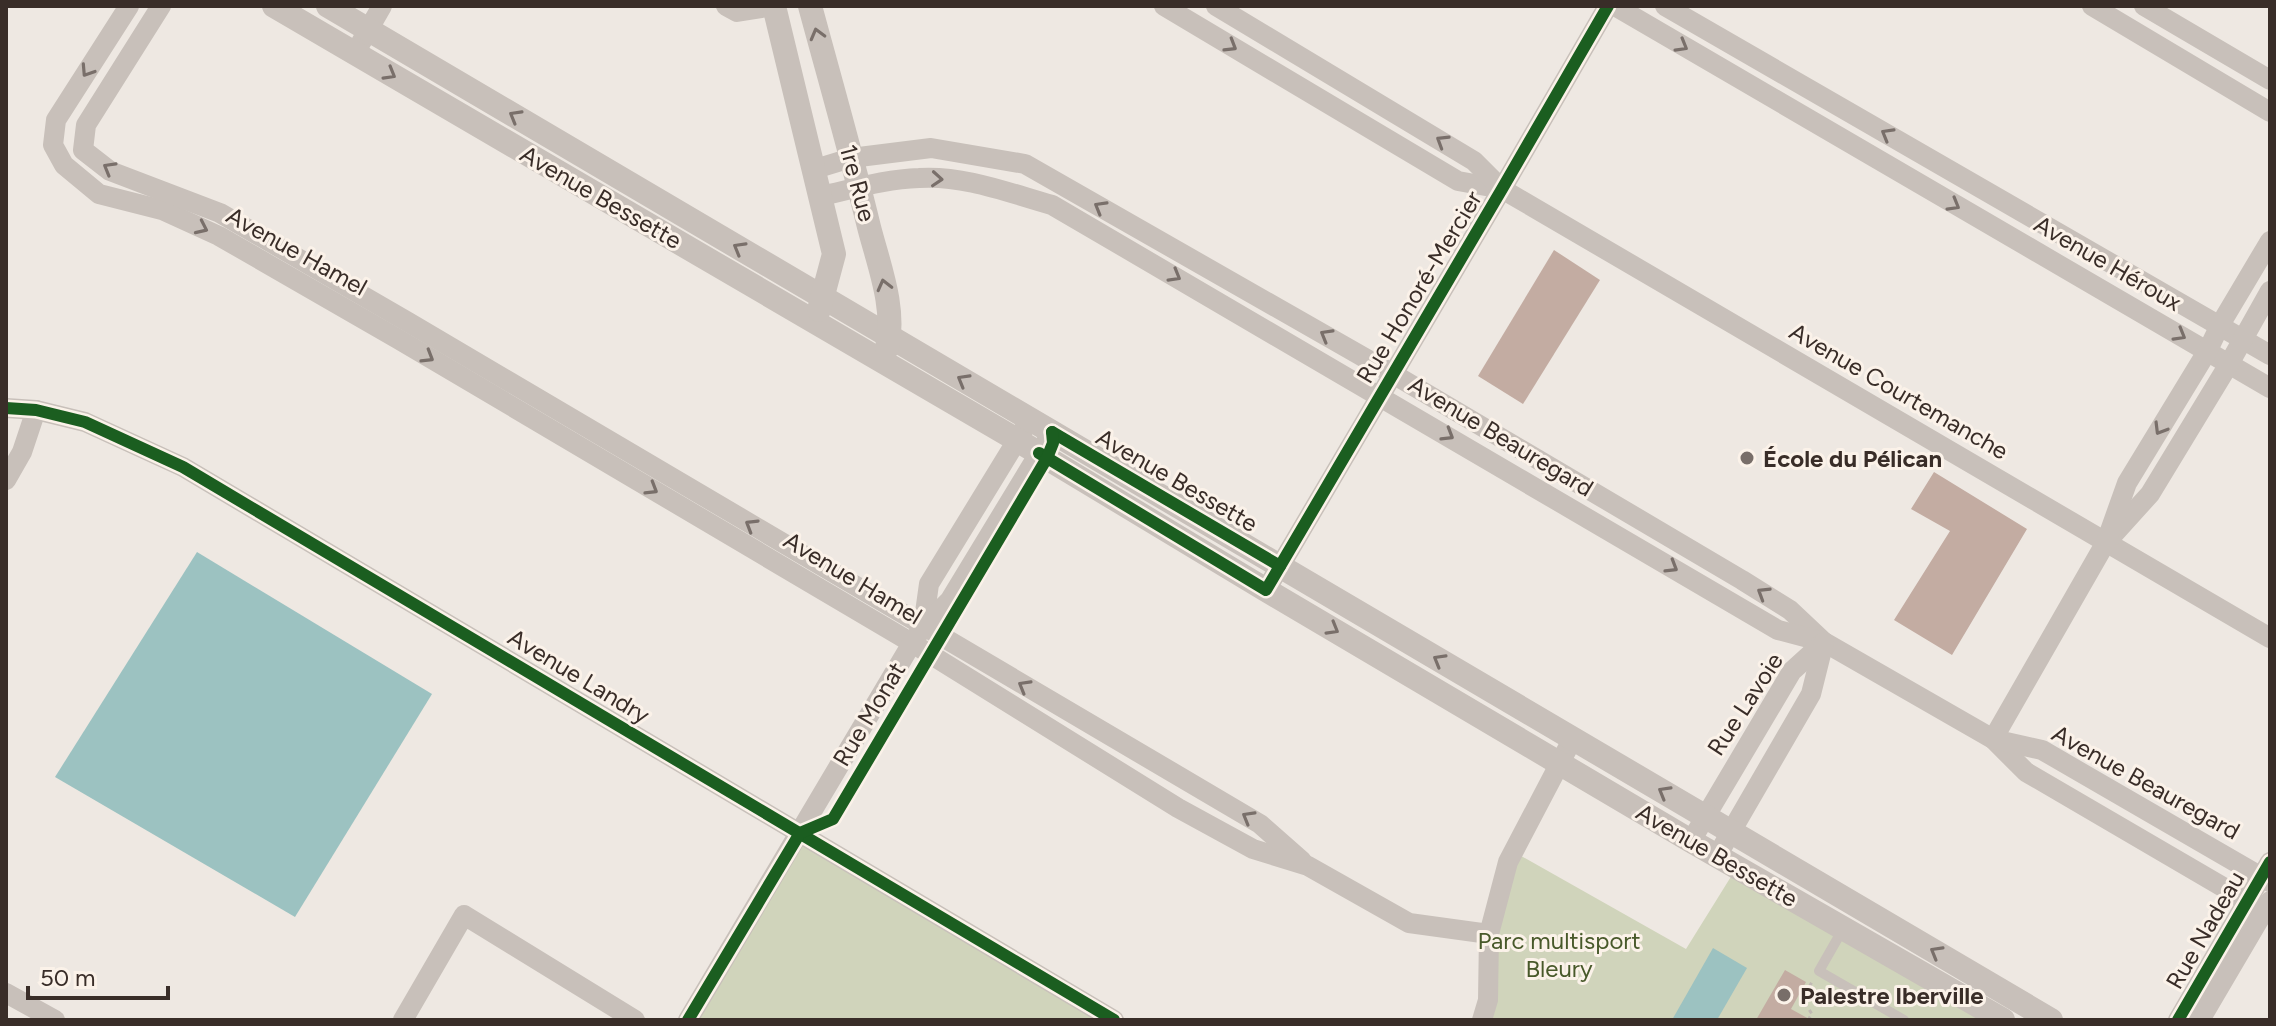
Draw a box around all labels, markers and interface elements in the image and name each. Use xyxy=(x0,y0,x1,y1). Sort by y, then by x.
one-way arrow xyxy=(810,27,827,41)
one-way arrow xyxy=(1222,36,1237,52)
one-way arrow xyxy=(1673,36,1688,51)
one-way arrow xyxy=(82,63,97,77)
one-way arrow xyxy=(381,64,396,80)
one-way arrow xyxy=(509,110,524,126)
one-way arrow xyxy=(1881,128,1896,144)
one-way arrow xyxy=(1436,135,1451,150)
street label: Avenue Bessette xyxy=(515,139,687,255)
street label: 1re Rue xyxy=(834,141,882,225)
one-way arrow xyxy=(103,162,118,178)
one-way arrow xyxy=(931,170,944,187)
street label: Rue Honoré-Mercier xyxy=(1350,186,1488,388)
one-way arrow xyxy=(1946,195,1960,211)
street label: Avenue Hamel xyxy=(222,200,372,302)
one-way arrow xyxy=(1094,201,1108,217)
street label: Avenue Héroux xyxy=(2029,209,2187,317)
one-way arrow xyxy=(194,218,208,234)
one-way arrow xyxy=(733,242,748,258)
one-way arrow xyxy=(1166,266,1181,282)
one-way arrow xyxy=(876,279,893,293)
street label: Avenue Courtemanche xyxy=(1785,317,2013,465)
one-way arrow xyxy=(2171,325,2186,341)
one-way arrow xyxy=(1320,329,1334,345)
one-way arrow xyxy=(419,347,434,363)
street label: Avenue Beauregard xyxy=(1403,369,1599,503)
one-way arrow xyxy=(957,374,972,389)
one-way arrow xyxy=(2154,420,2170,435)
street label: Avenue Bessette xyxy=(1091,422,1263,538)
one-way arrow xyxy=(1439,425,1454,441)
place label: École du Pélican xyxy=(1763,444,1942,473)
marker: École du Pélican xyxy=(1738,449,1756,467)
one-way arrow xyxy=(643,479,658,495)
one-way arrow xyxy=(745,519,760,535)
street label: Avenue Hamel xyxy=(779,525,927,631)
one-way arrow xyxy=(1663,557,1678,573)
one-way arrow xyxy=(1757,588,1772,603)
one-way arrow xyxy=(1324,620,1339,635)
street label: Avenue Landry xyxy=(503,622,655,730)
street label: Rue Lavoie xyxy=(1701,647,1789,761)
one-way arrow xyxy=(1433,654,1448,670)
street label: Rue Monat xyxy=(827,657,911,771)
one-way arrow xyxy=(1018,680,1033,696)
street label: Avenue Beauregard xyxy=(2047,718,2245,846)
one-way arrow xyxy=(1658,786,1673,802)
street label: Avenue Bessette xyxy=(1631,797,1803,913)
one-way arrow xyxy=(1242,811,1257,827)
street label: Rue Nadeau xyxy=(2160,866,2250,994)
park label: Parc multisport Bleury xyxy=(1477,926,1641,983)
one-way arrow xyxy=(1930,946,1945,962)
scale bar xyxy=(28,950,168,1000)
text: 50 m xyxy=(40,963,96,992)
place label: Palestre Iberville xyxy=(1800,981,1984,1010)
marker: Palestre Iberville xyxy=(1775,986,1793,1004)

